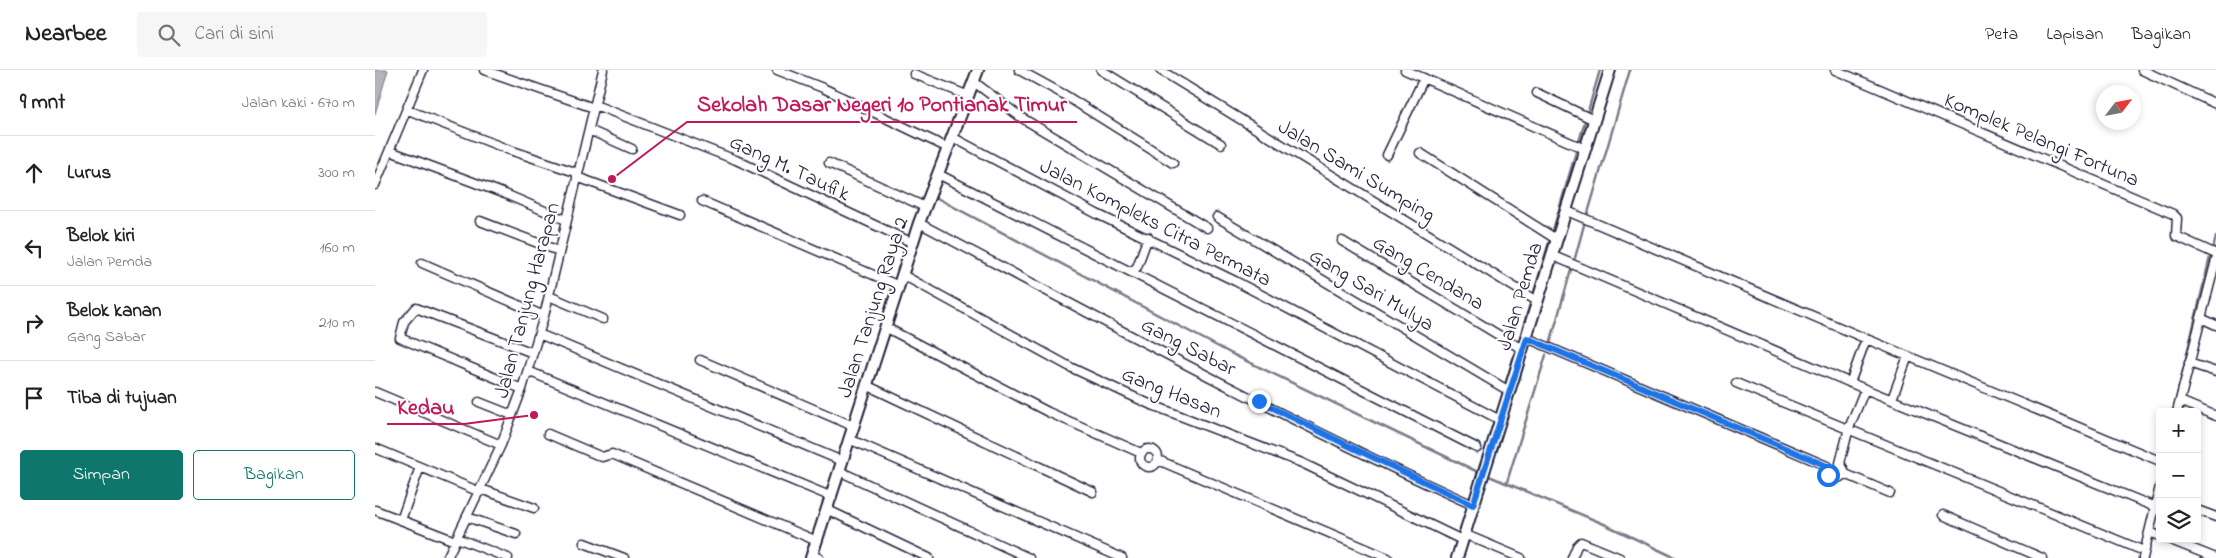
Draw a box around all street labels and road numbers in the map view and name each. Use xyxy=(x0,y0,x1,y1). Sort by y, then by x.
street label: Komplek Pelangi Fortuna xyxy=(1938,86,2143,197)
street label: Jalan Sami Sumping xyxy=(1271,113,1440,232)
street label: Gang M. Taufik xyxy=(723,128,855,212)
street label: Jalan Kompleks Citra Permata xyxy=(1034,152,1276,295)
street label: Jalan Tanjung Harapan xyxy=(487,199,570,402)
street label: Jalan Tanjung Raya 2 xyxy=(830,213,919,403)
street label: Gang Cendana xyxy=(1365,228,1490,321)
street label: Jalan Pemda xyxy=(1490,239,1552,354)
street label: Gang Sari Mulya xyxy=(1302,242,1439,342)
street label: Gang Sabar xyxy=(1134,311,1241,387)
street label: Gang Hasan xyxy=(1116,360,1226,429)

